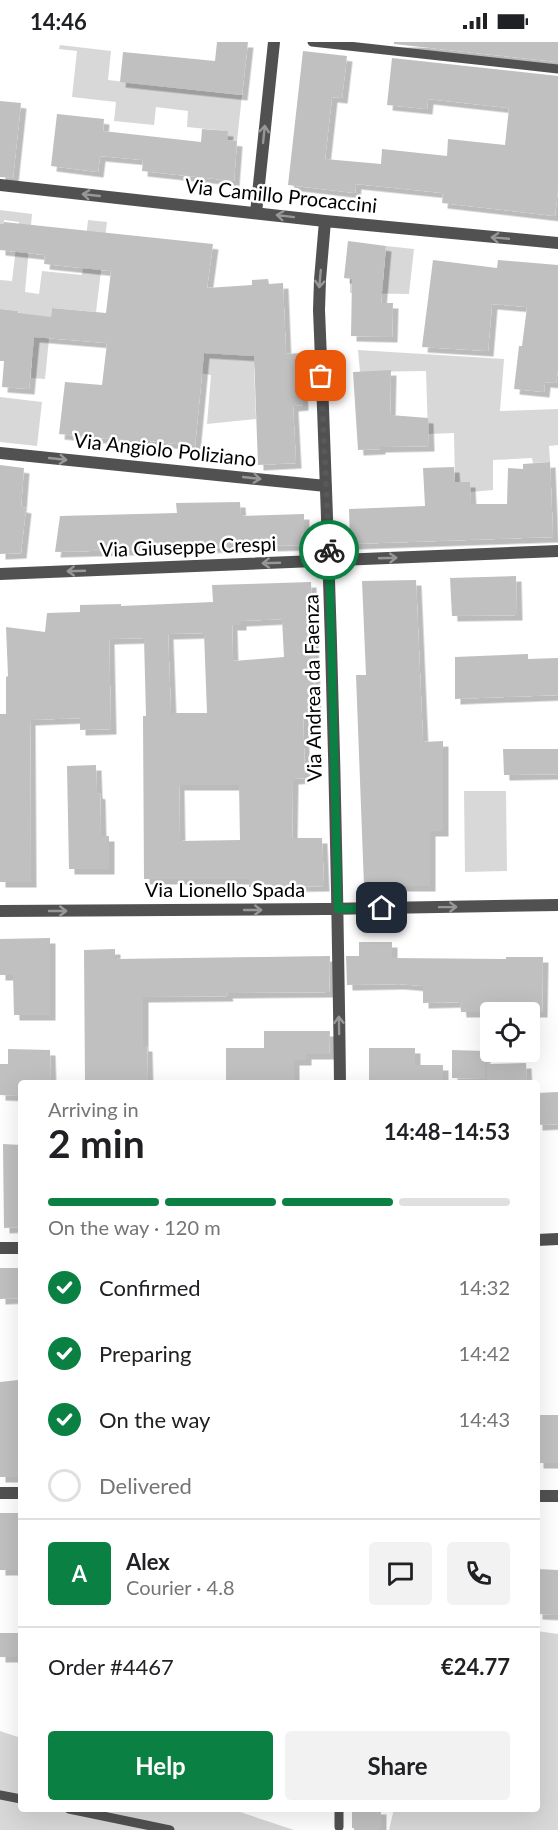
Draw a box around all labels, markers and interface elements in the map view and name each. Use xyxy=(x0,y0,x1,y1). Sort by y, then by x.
text: 14:46 xyxy=(30,8,87,35)
one-way arrow xyxy=(259,124,270,144)
street label: Via Camillo Procaccini xyxy=(184,173,378,217)
one-way arrow xyxy=(82,189,101,200)
one-way arrow xyxy=(275,210,295,221)
one-way arrow xyxy=(490,232,510,243)
one-way arrow xyxy=(314,269,325,289)
pin xyxy=(295,350,346,401)
icon: bag xyxy=(304,359,337,392)
street label: Via Angiolo Poliziano xyxy=(72,427,258,471)
one-way arrow xyxy=(48,454,68,465)
one-way arrow xyxy=(242,473,262,484)
courier xyxy=(299,520,359,580)
street label: Via Giuseppe Crespi xyxy=(99,531,277,561)
icon: bike xyxy=(313,534,346,567)
one-way arrow xyxy=(377,553,397,564)
one-way arrow xyxy=(262,558,281,569)
one-way arrow xyxy=(67,566,87,577)
street label: Via Andrea da Faenza xyxy=(298,594,326,782)
street label: Via Lionello Spada xyxy=(145,877,305,901)
pin xyxy=(356,882,407,933)
icon: home xyxy=(365,891,398,924)
one-way arrow xyxy=(438,901,458,913)
one-way arrow xyxy=(243,904,263,916)
one-way arrow xyxy=(48,905,68,917)
map controls xyxy=(480,1002,540,1062)
button: locate xyxy=(480,1002,540,1062)
one-way arrow xyxy=(333,1015,345,1035)
text: Arriving in xyxy=(48,1097,139,1121)
text: 14:48–14:53 xyxy=(384,1118,510,1145)
text: 2 min xyxy=(48,1120,145,1166)
text: On the way · 120 m xyxy=(48,1215,221,1239)
icon: check xyxy=(48,1271,81,1304)
text: Confirmed xyxy=(99,1274,201,1301)
text: 14:32 xyxy=(459,1275,510,1299)
icon: check xyxy=(48,1337,81,1370)
text: Preparing xyxy=(99,1340,191,1367)
text: 14:42 xyxy=(459,1341,510,1365)
icon: check xyxy=(48,1403,81,1436)
text: On the way xyxy=(99,1406,210,1433)
text: 14:43 xyxy=(459,1407,510,1431)
text: Delivered xyxy=(99,1472,192,1499)
button: chat xyxy=(369,1542,432,1605)
button: phone xyxy=(447,1542,510,1605)
text: Alex xyxy=(126,1548,170,1575)
text: A xyxy=(72,1560,87,1587)
text: Courier · 4.8 xyxy=(126,1575,235,1599)
text: Order #4467 xyxy=(48,1653,174,1680)
text: €24.77 xyxy=(441,1653,510,1680)
button: Help xyxy=(48,1731,273,1800)
button: Share xyxy=(285,1731,510,1800)

